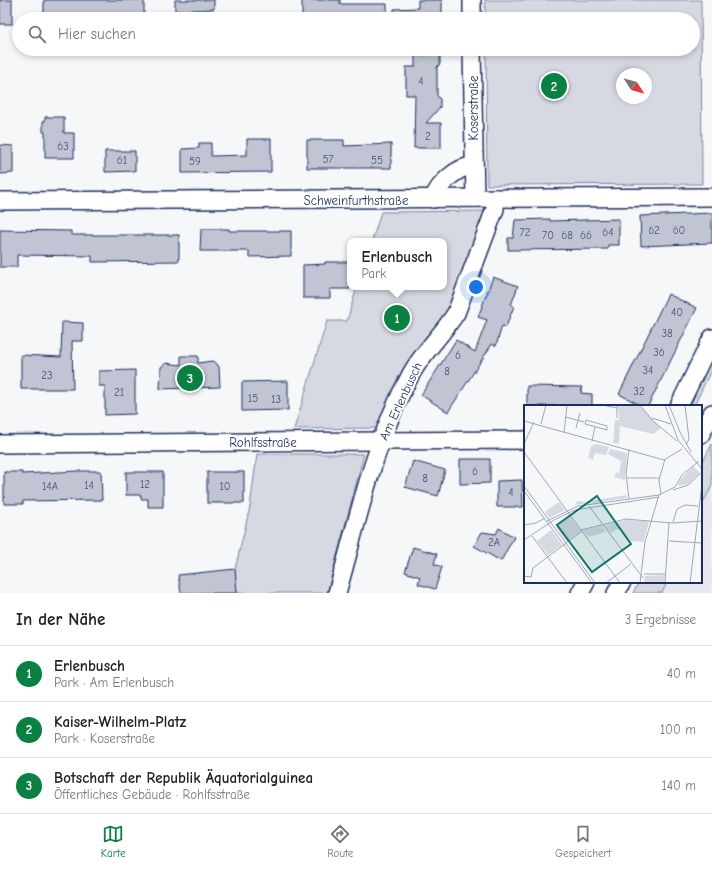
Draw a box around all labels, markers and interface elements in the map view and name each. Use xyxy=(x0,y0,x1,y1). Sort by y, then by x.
search box xyxy=(12,12,700,56)
icon: search xyxy=(26,23,48,45)
text: Hier suchen xyxy=(58,25,136,43)
north arrow xyxy=(616,68,652,104)
pin: 2 xyxy=(541,71,567,101)
house number: 4 xyxy=(418,75,424,88)
street label: Koserstraße xyxy=(466,75,481,141)
house number: 2 xyxy=(425,130,431,143)
house number: 63 xyxy=(57,140,69,153)
house number: 57 xyxy=(322,153,334,166)
house number: 61 xyxy=(117,154,127,167)
house number: 55 xyxy=(371,154,383,167)
house number: 59 xyxy=(189,155,201,168)
street label: Schweinfurthstraße xyxy=(304,193,409,208)
house number: 62 xyxy=(648,224,660,237)
house number: 60 xyxy=(673,224,685,237)
house number: 72 xyxy=(520,226,531,239)
house number: 64 xyxy=(602,226,614,239)
house number: 70 xyxy=(542,229,554,242)
house number: 68 xyxy=(561,229,573,242)
house number: 66 xyxy=(580,229,592,242)
popup xyxy=(347,238,447,290)
text: Erlenbusch xyxy=(362,248,432,266)
text: Park xyxy=(362,266,386,281)
your location xyxy=(466,277,486,297)
pin: 1 xyxy=(384,303,410,333)
house number: 40 xyxy=(671,306,683,319)
house number: 38 xyxy=(661,327,673,340)
house number: 36 xyxy=(653,346,665,359)
house number: 6 xyxy=(455,349,461,362)
street label: Am Erlenbusch xyxy=(376,360,425,443)
pin: 3 xyxy=(177,363,203,393)
house number: 34 xyxy=(643,364,653,377)
house number: 8 xyxy=(444,365,450,378)
house number: 23 xyxy=(41,369,53,382)
house number: 32 xyxy=(633,385,645,398)
house number: 21 xyxy=(114,386,124,399)
house number: 15 xyxy=(248,392,258,405)
house number: 13 xyxy=(271,393,281,406)
inset map xyxy=(524,405,702,583)
street label: Rohlfsstraße xyxy=(229,435,297,450)
house number: 6 xyxy=(472,465,478,478)
house number: 8 xyxy=(422,472,428,485)
house number: 12 xyxy=(140,478,150,491)
house number: 14 xyxy=(84,479,94,492)
house number: 14A xyxy=(42,480,59,493)
house number: 10 xyxy=(219,480,231,493)
house number: 4 xyxy=(508,486,514,499)
house number: 2A xyxy=(488,536,501,549)
text: In der Nähe xyxy=(16,610,105,629)
text: 3 Ergebnisse xyxy=(625,612,696,627)
text: Erlenbusch xyxy=(54,657,125,675)
text: 1 xyxy=(26,666,32,681)
text: 40 m xyxy=(667,666,696,681)
text: Park · Am Erlenbusch xyxy=(54,675,174,690)
text: Kaiser-Wilhelm-Platz xyxy=(54,713,186,731)
text: 2 xyxy=(26,722,32,737)
text: 100 m xyxy=(660,722,696,737)
text: Park · Koserstraße xyxy=(54,731,155,746)
text: Botschaft der Republik Äquatorialguinea xyxy=(54,769,313,787)
text: 3 xyxy=(26,778,32,793)
text: 140 m xyxy=(662,778,696,793)
text: Öffentliches Gebäude · Rohlfsstraße xyxy=(54,787,250,802)
tab: Karte xyxy=(101,823,125,860)
tab: Route xyxy=(327,823,353,860)
tab: Gespeichert xyxy=(555,823,611,860)

